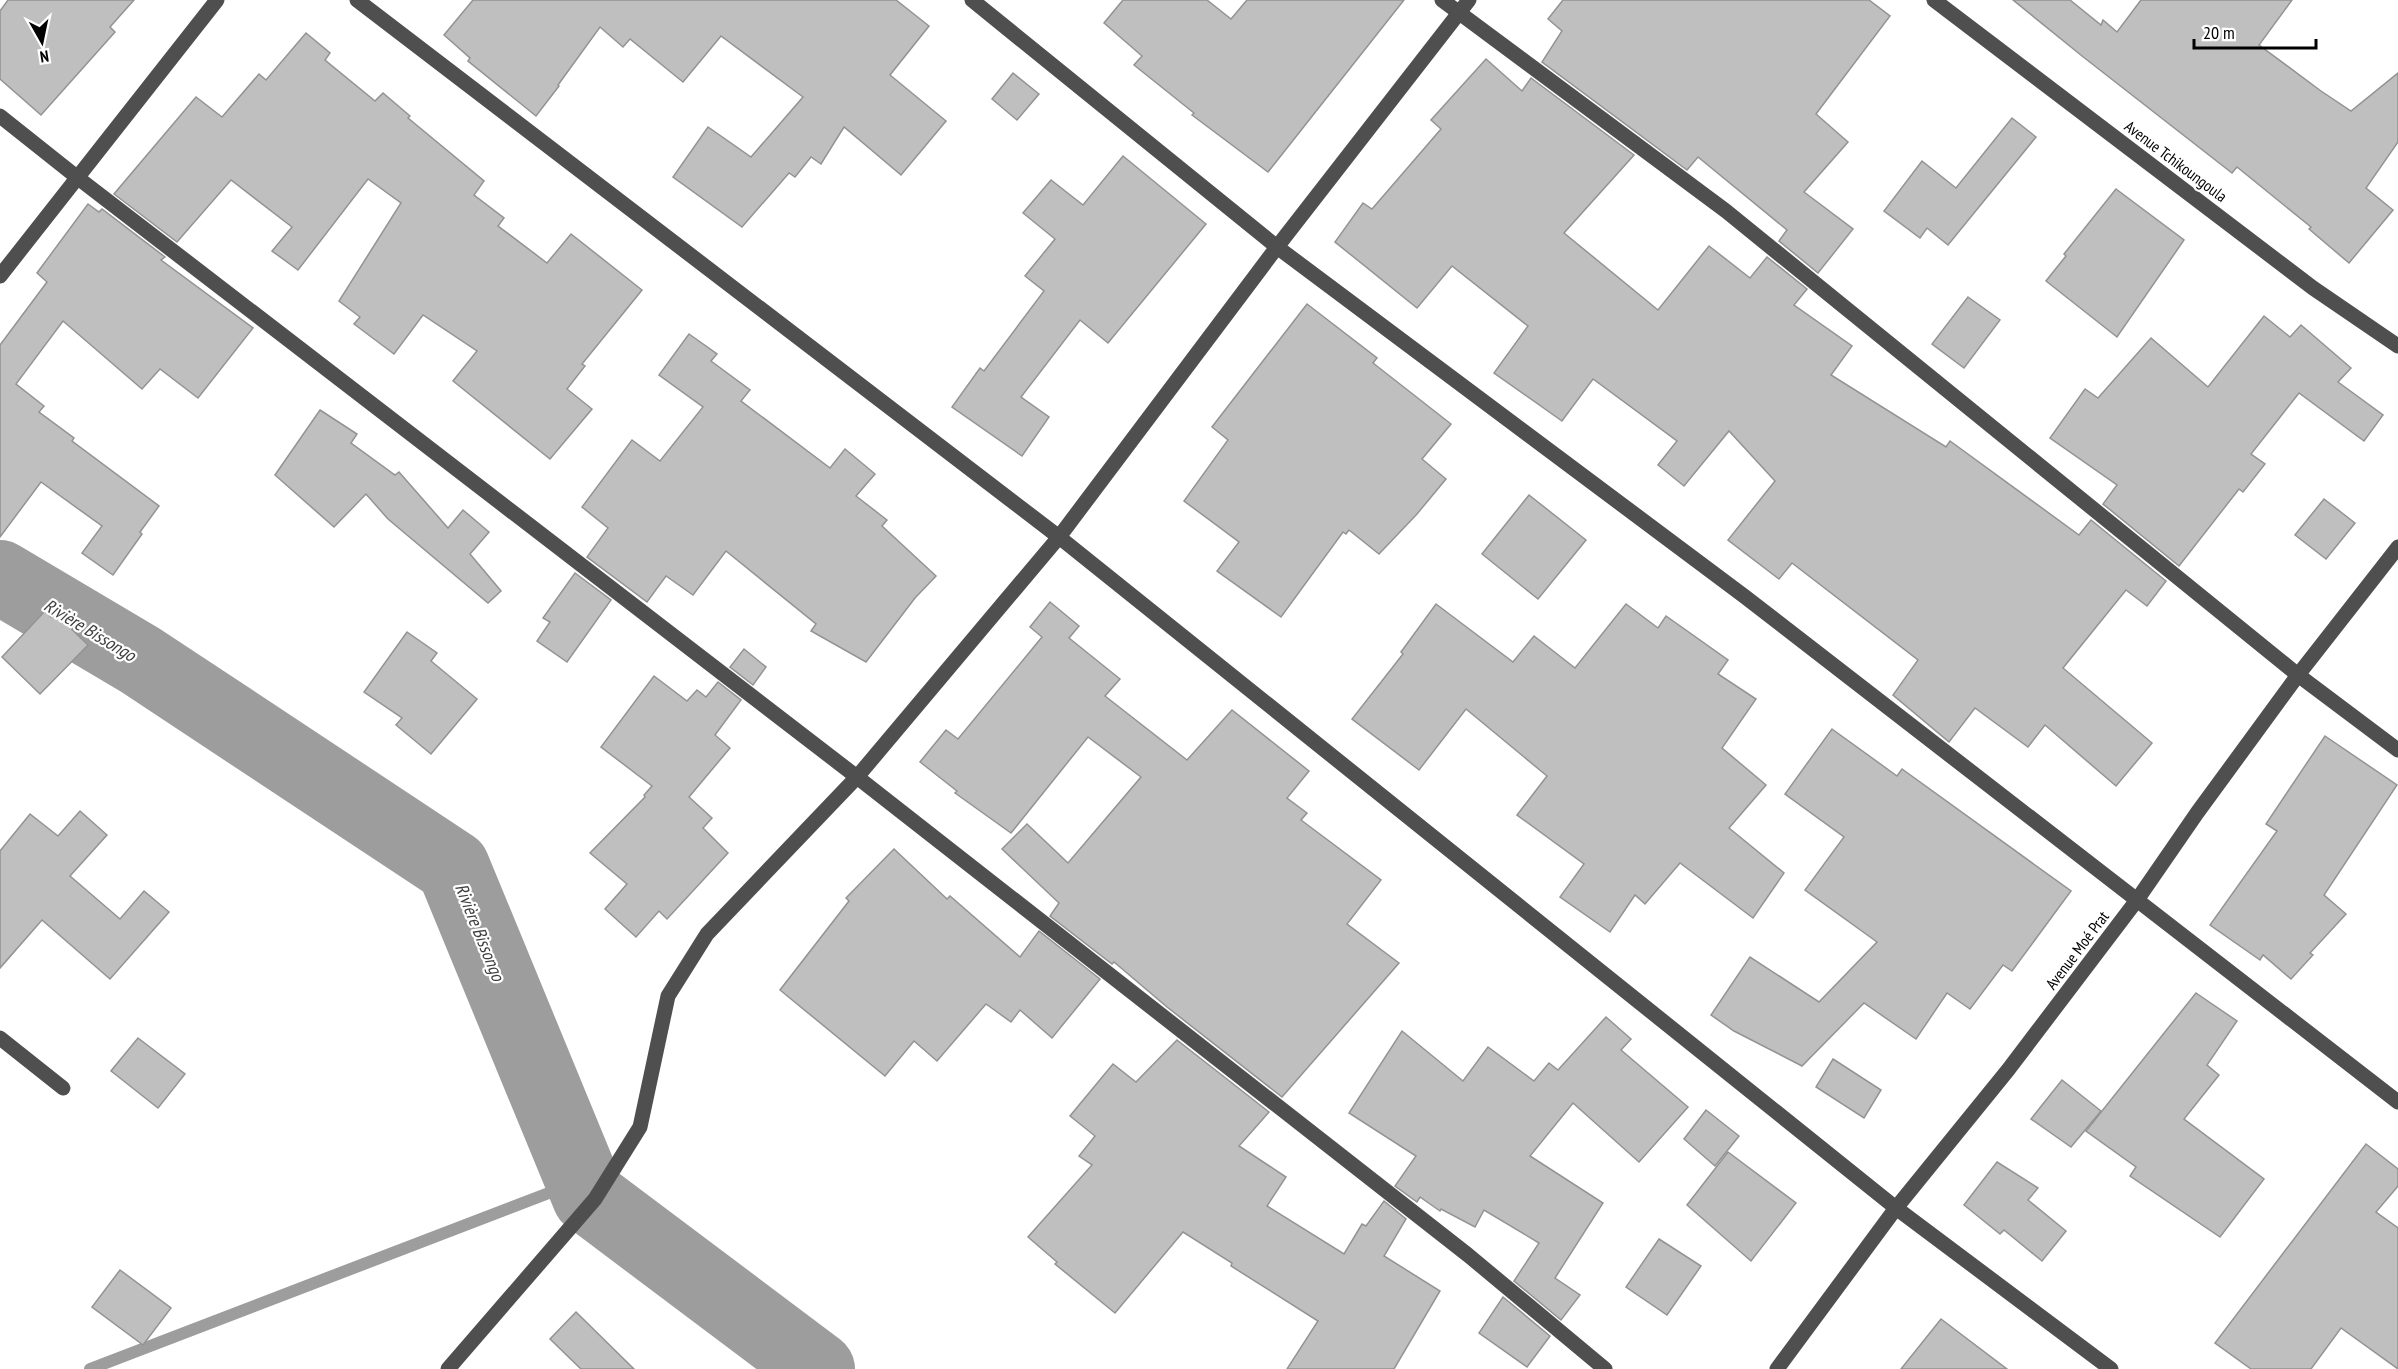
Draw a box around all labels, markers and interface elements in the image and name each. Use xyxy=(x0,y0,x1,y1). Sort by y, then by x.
north arrow xyxy=(12,12,72,72)
scale bar xyxy=(2194,12,2316,50)
text: 20 m xyxy=(2203,21,2235,44)
text: N xyxy=(39,46,50,67)
street label: Avenue Tchikoungoula xyxy=(2121,116,2231,206)
water label: Rivière Bissongo xyxy=(40,594,141,667)
water label: Rivière Bissongo xyxy=(450,880,510,985)
street label: Avenue Moé Prat xyxy=(2041,906,2113,993)

